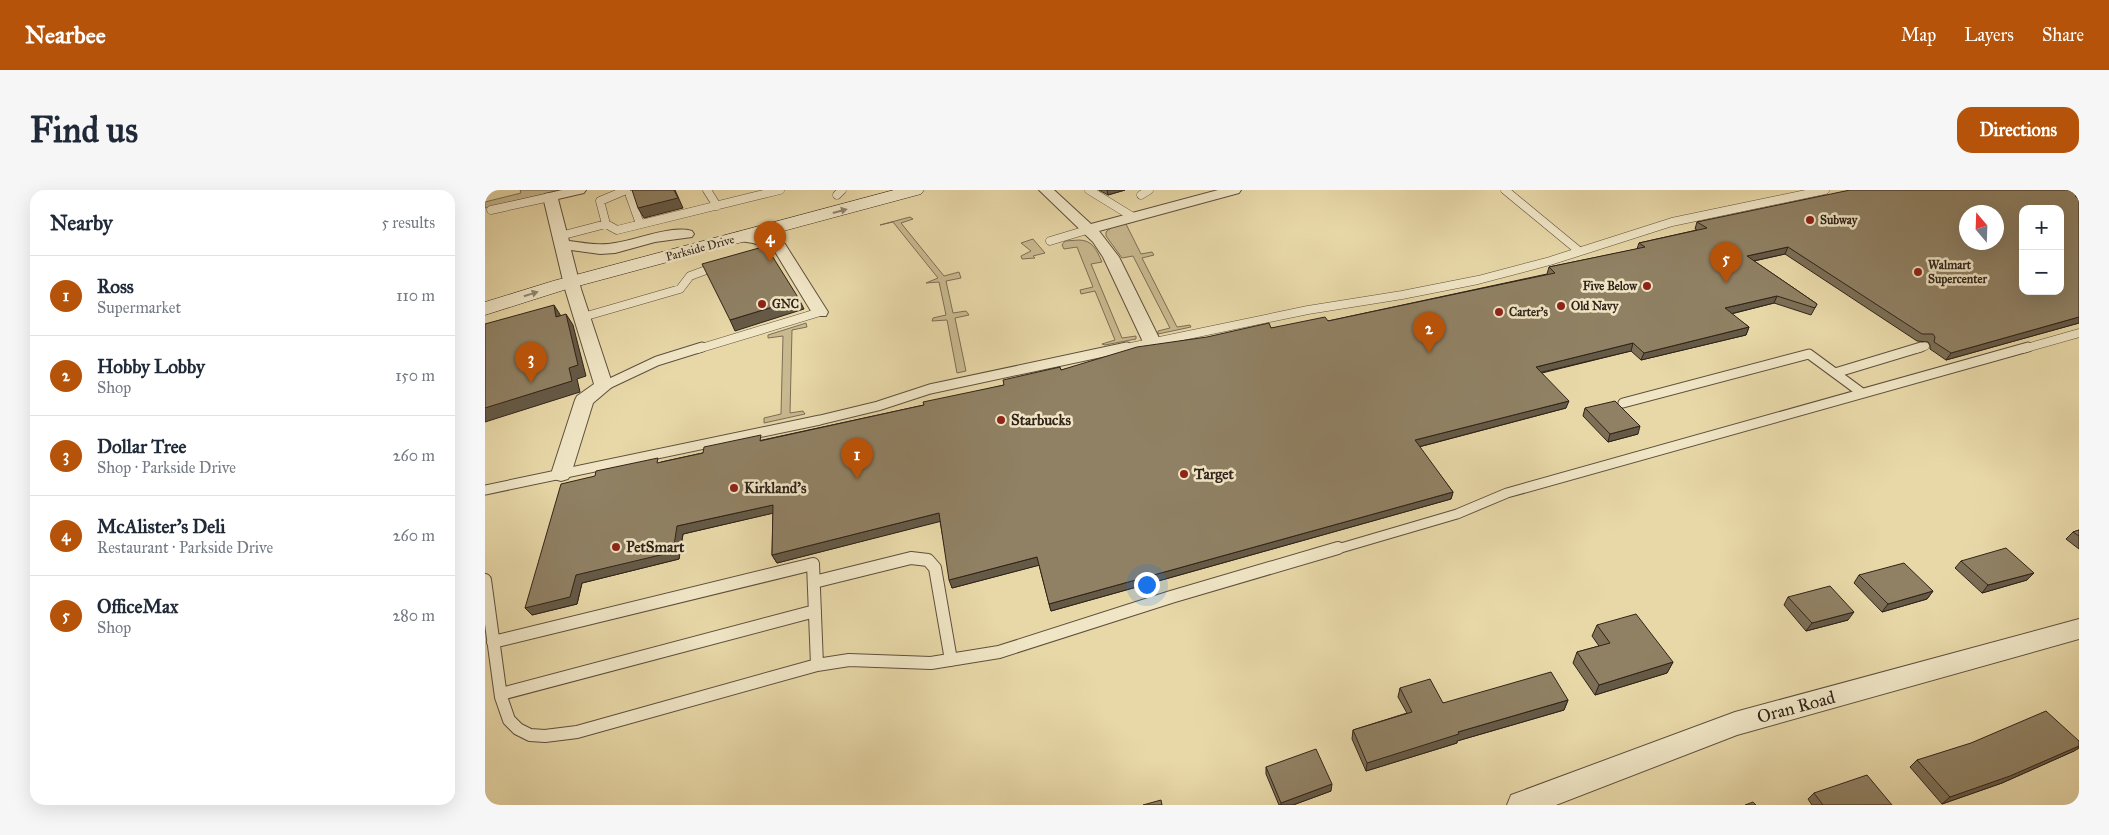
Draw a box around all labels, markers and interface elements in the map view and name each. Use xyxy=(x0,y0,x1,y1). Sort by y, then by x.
text: Nearbee xyxy=(25,20,106,50)
text: Map xyxy=(1901,24,1936,46)
text: Layers xyxy=(1964,24,2014,46)
text: Share xyxy=(2042,24,2084,46)
button: Directions xyxy=(1957,107,2079,153)
text: Find us xyxy=(30,109,138,152)
north arrow xyxy=(1959,205,2004,250)
map controls xyxy=(2019,205,2064,295)
button: + xyxy=(2019,205,2064,250)
one-way arrow xyxy=(832,206,847,214)
text: Nearby xyxy=(50,210,113,236)
text: 5 results xyxy=(381,213,435,232)
place label: Subway xyxy=(1820,213,1859,228)
marker: Subway xyxy=(1804,214,1816,226)
pin: 4 xyxy=(754,221,786,262)
street label: Parkside Drive xyxy=(664,232,736,264)
pin: 5 xyxy=(1710,242,1742,283)
button: − xyxy=(2019,250,2064,295)
place label: Walmart Supercenter xyxy=(1928,258,1987,287)
marker: Walmart Supercenter xyxy=(1912,266,1924,278)
text: Ross xyxy=(97,275,134,298)
place label: Five Below xyxy=(1583,279,1638,293)
marker: Five Below xyxy=(1641,280,1653,292)
text: 1 xyxy=(63,286,69,305)
text: 110 m xyxy=(396,286,435,305)
one-way arrow xyxy=(524,290,539,298)
place label: GNC xyxy=(772,297,799,311)
text: Supermarket xyxy=(97,298,181,317)
marker: GNC xyxy=(756,298,768,310)
place label: Old Navy xyxy=(1571,299,1620,314)
marker: Old Navy xyxy=(1555,300,1567,312)
place label: Carter's xyxy=(1509,305,1548,319)
marker: Carter's xyxy=(1493,306,1505,318)
pin: 2 xyxy=(1413,312,1445,353)
pin: 3 xyxy=(515,342,547,383)
text: Hobby Lobby xyxy=(97,355,205,378)
text: 2 xyxy=(62,366,70,385)
text: 150 m xyxy=(395,366,435,385)
text: Shop xyxy=(97,378,131,397)
place label: Starbucks xyxy=(1011,411,1071,429)
marker: Starbucks xyxy=(995,414,1007,426)
text: Dollar Tree xyxy=(97,435,187,458)
pin: 1 xyxy=(841,438,873,479)
text: 3 xyxy=(63,446,69,465)
text: 260 m xyxy=(393,446,435,465)
text: Shop · Parkside Drive xyxy=(97,458,236,477)
place label: Target xyxy=(1193,465,1235,484)
marker: Target xyxy=(1178,468,1190,480)
place label: Kirkland's xyxy=(744,479,807,497)
marker: Kirkland's xyxy=(728,482,740,494)
text: McAlister's Deli xyxy=(97,515,226,538)
text: 4 xyxy=(62,526,70,545)
text: 260 m xyxy=(393,526,435,545)
text: Restaurant · Parkside Drive xyxy=(97,538,273,557)
place label: PetSmart xyxy=(626,538,685,556)
marker: PetSmart xyxy=(610,541,622,553)
your location xyxy=(1134,572,1160,598)
text: OfficeMax xyxy=(97,595,178,618)
text: 5 xyxy=(62,606,70,625)
text: 280 m xyxy=(392,606,435,625)
text: Shop xyxy=(97,618,131,637)
street label: Oran Road xyxy=(1754,686,1838,728)

